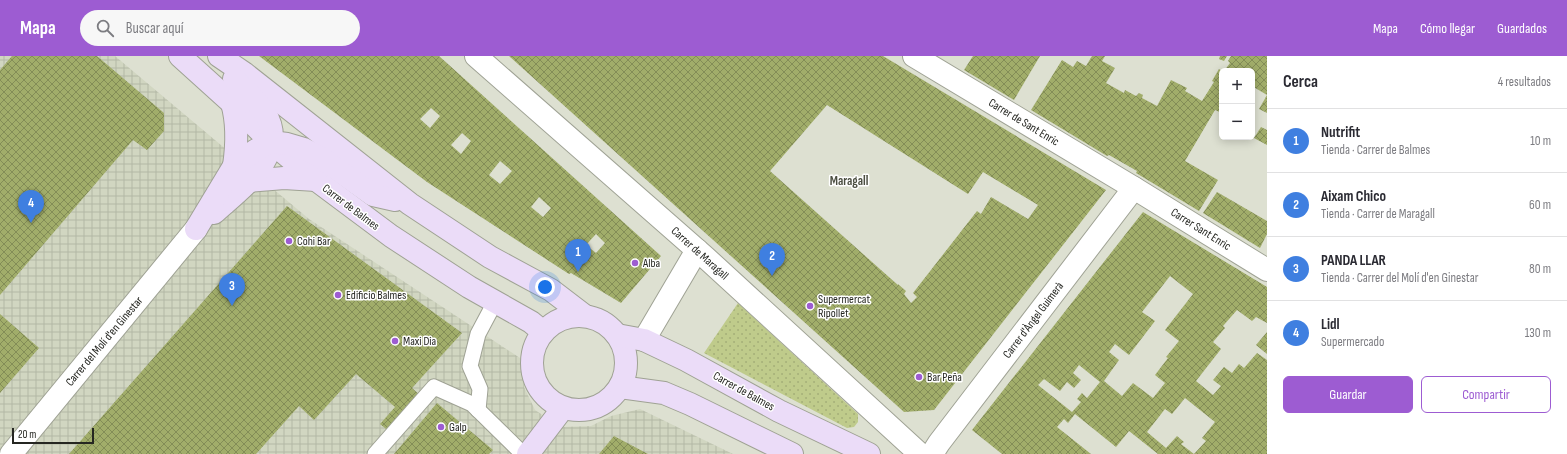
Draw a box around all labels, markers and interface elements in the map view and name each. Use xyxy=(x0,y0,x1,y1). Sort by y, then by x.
search box xyxy=(80,10,360,46)
text: Mapa xyxy=(20,17,56,40)
icon: search xyxy=(94,17,116,39)
text: Buscar aquí xyxy=(126,19,183,38)
text: Mapa xyxy=(1373,20,1398,37)
text: Cómo llegar xyxy=(1420,20,1475,37)
text: Guardados xyxy=(1497,20,1547,37)
map controls xyxy=(1219,68,1255,140)
button: + xyxy=(1219,68,1255,104)
text: Cerca xyxy=(1283,72,1318,92)
text: 4 resultados xyxy=(1498,74,1551,90)
street label: Carrer de Sant Enric xyxy=(986,95,1062,150)
button: − xyxy=(1219,104,1255,140)
text: Nutrifit xyxy=(1321,123,1360,142)
text: 1 xyxy=(1293,133,1299,149)
text: 10 m xyxy=(1530,133,1551,149)
text: Tienda · Carrer de Balmes xyxy=(1321,142,1430,158)
district label: Maragall xyxy=(830,173,869,189)
street label: Carrer de Balmes xyxy=(319,181,382,234)
text: Aixam Chico xyxy=(1321,187,1386,206)
pin: 4 xyxy=(18,190,44,223)
text: 2 xyxy=(1293,197,1299,213)
text: 60 m xyxy=(1529,197,1551,213)
street label: Carrer Sant Enric xyxy=(1168,205,1234,254)
text: Tienda · Carrer de Maragall xyxy=(1321,206,1435,222)
street label: Carrer de Maragall xyxy=(668,224,732,283)
place label: Cohi Bar xyxy=(297,234,331,249)
marker: Cohi Bar xyxy=(284,236,294,246)
pin: 1 xyxy=(565,239,591,272)
pin: 2 xyxy=(759,243,785,276)
text: PANDA LLAR xyxy=(1321,251,1386,270)
place label: Alba xyxy=(642,256,660,271)
marker: Alba xyxy=(630,258,640,268)
text: 3 xyxy=(1293,261,1299,277)
text: 80 m xyxy=(1529,261,1551,277)
text: Tienda · Carrer del Molí d'en Ginestar xyxy=(1321,270,1479,286)
pin: 3 xyxy=(219,273,245,306)
your location xyxy=(535,277,555,297)
street label: Carrer d'Àngel Guimerà xyxy=(1000,279,1067,362)
place label: Edificio Balmes xyxy=(346,288,406,303)
marker: Edificio Balmes xyxy=(333,290,343,300)
place label: Supermercat Ripollet xyxy=(818,292,870,321)
street label: Carrer del Molí d'en Ginestar xyxy=(62,293,147,389)
marker: Supermercat Ripollet xyxy=(805,301,815,311)
text: Lidl xyxy=(1321,315,1340,334)
text: 4 xyxy=(1293,325,1299,341)
text: 130 m xyxy=(1525,325,1551,341)
place label: Maxi Dia xyxy=(403,334,437,349)
text: Supermercado xyxy=(1321,334,1384,350)
marker: Maxi Dia xyxy=(390,336,400,346)
street label: Carrer de Balmes xyxy=(710,368,777,414)
place label: Bar Peña xyxy=(927,370,962,385)
marker: Bar Peña xyxy=(914,372,924,382)
button: Guardar xyxy=(1283,376,1413,413)
button: Compartir xyxy=(1421,376,1551,413)
place label: Galp xyxy=(449,420,467,435)
marker: Galp xyxy=(436,422,446,432)
scale bar xyxy=(12,426,94,445)
text: 20 m xyxy=(18,428,36,441)

